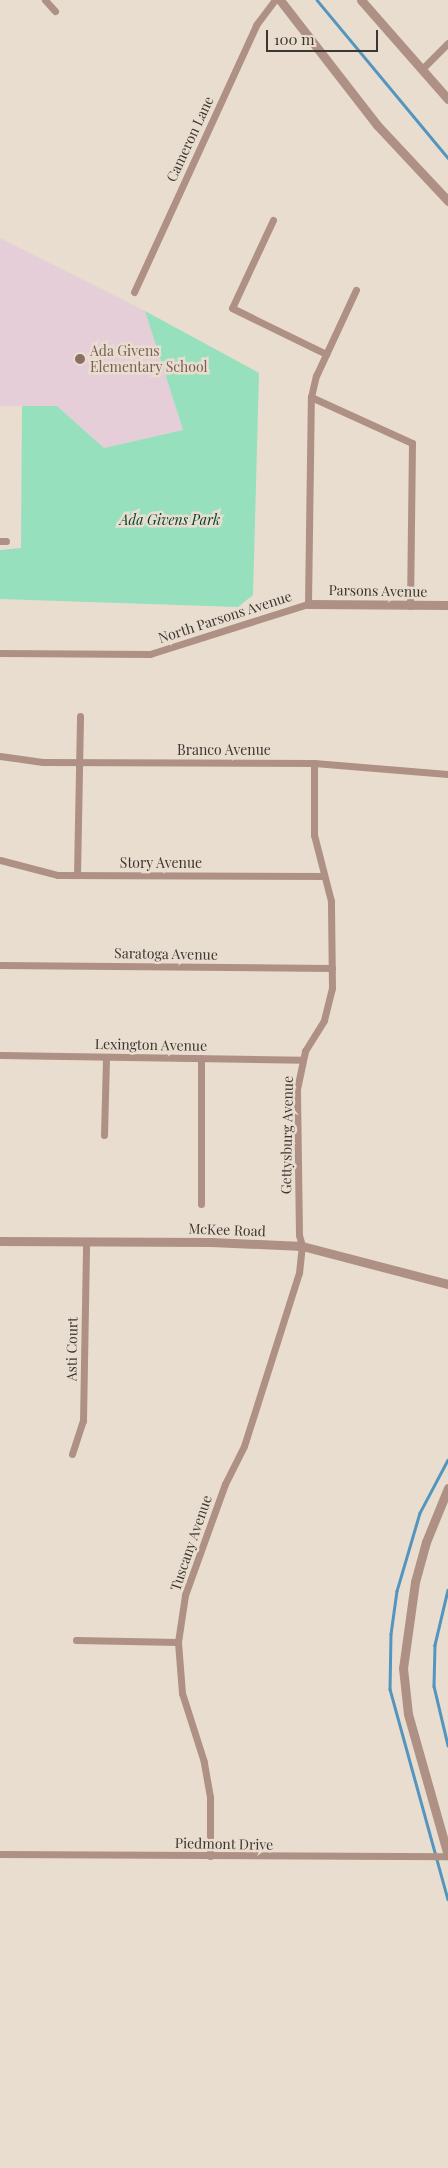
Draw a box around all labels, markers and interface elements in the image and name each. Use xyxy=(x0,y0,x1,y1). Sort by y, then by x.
scale bar xyxy=(268,20,380,52)
text: 100 m xyxy=(274,29,315,49)
street label: Cameron Lane xyxy=(163,94,217,184)
place label: Ada Givens Elementary School xyxy=(90,343,208,376)
marker: Ada Givens Elementary School xyxy=(74,353,86,365)
park label: Ada Givens Park xyxy=(120,512,220,528)
street label: Parsons Avenue xyxy=(328,582,428,600)
street label: North Parsons Avenue xyxy=(156,587,294,647)
street label: Branco Avenue xyxy=(177,742,271,758)
street label: Story Avenue xyxy=(119,855,203,871)
street label: Saratoga Avenue xyxy=(114,945,218,963)
street label: Lexington Avenue xyxy=(94,1036,208,1054)
street label: Gettysburg Avenue xyxy=(278,1075,296,1195)
street label: McKee Road xyxy=(188,1220,266,1240)
street label: Asti Court xyxy=(63,1317,81,1381)
street label: Tuscany Avenue xyxy=(167,1493,215,1593)
street label: Piedmont Drive xyxy=(175,1835,273,1853)

